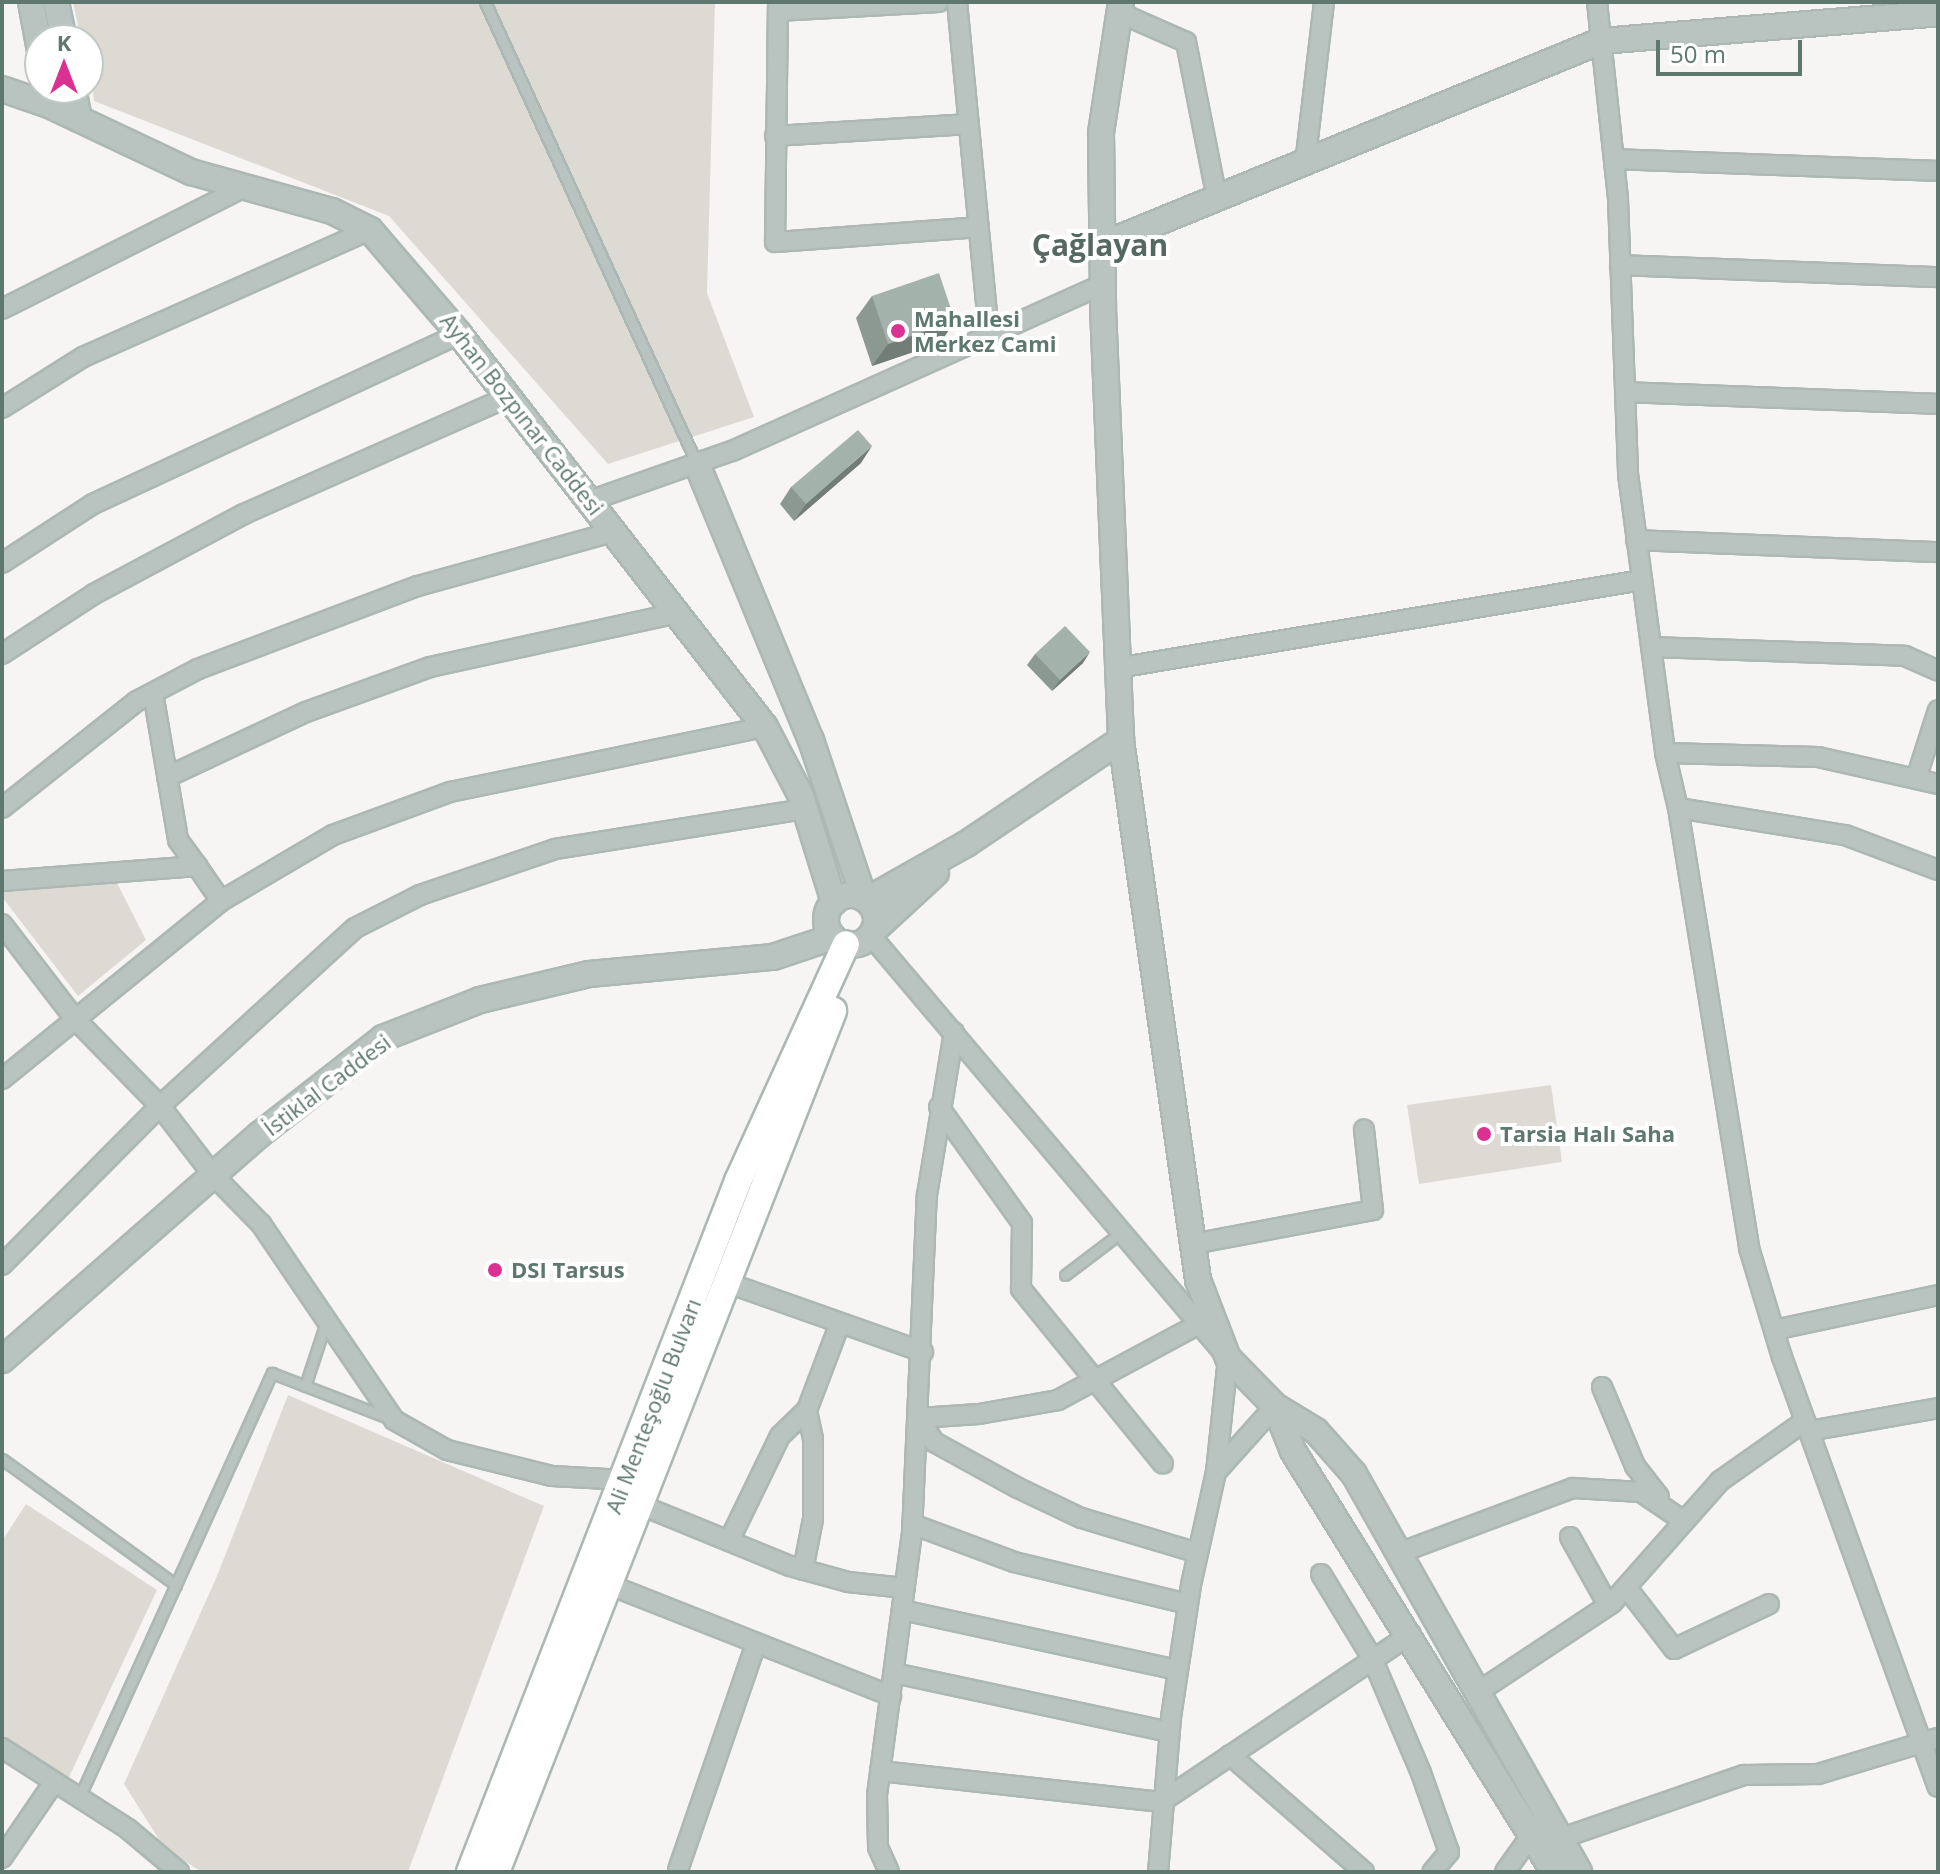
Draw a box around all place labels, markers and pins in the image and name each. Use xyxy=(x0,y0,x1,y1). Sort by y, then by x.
place label: Mahallesi Merkez Cami xyxy=(914,305,1056,356)
marker: Mahallesi Merkez Cami xyxy=(889,322,907,340)
place label: Tarsia Halı Saha xyxy=(1500,1121,1675,1147)
marker: Tarsia Halı Saha xyxy=(1475,1125,1493,1143)
place label: DSI Tarsus xyxy=(511,1257,625,1283)
marker: DSI Tarsus xyxy=(486,1261,504,1279)

